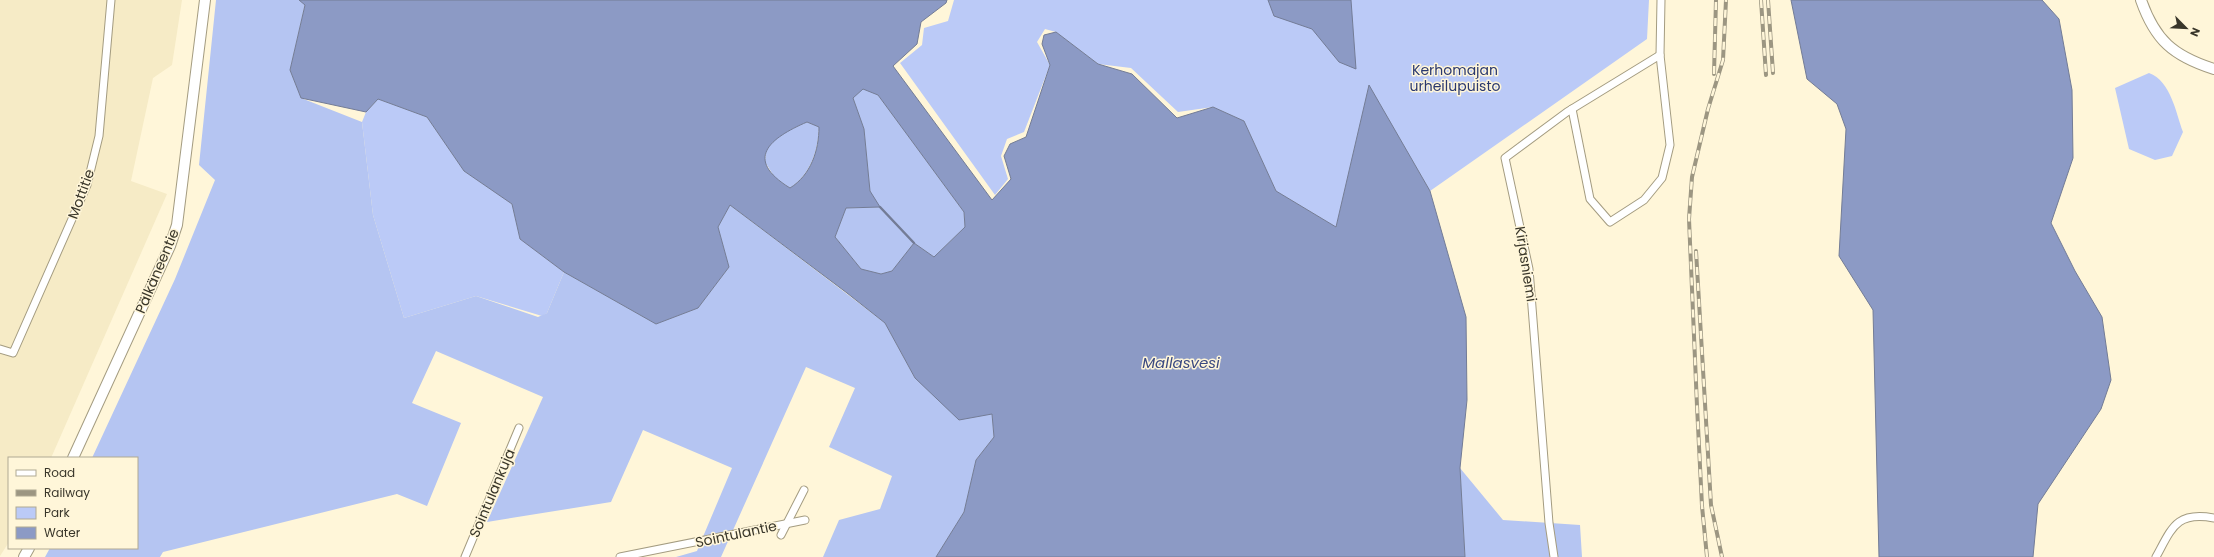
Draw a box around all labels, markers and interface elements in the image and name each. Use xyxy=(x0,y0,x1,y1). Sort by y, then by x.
north arrow xyxy=(2166,8,2206,48)
text: N xyxy=(2186,25,2204,39)
park label: Kerhomajan urheilupuisto xyxy=(1410,60,1500,96)
street label: Mottitie xyxy=(63,166,99,222)
street label: Pälkäneentie xyxy=(130,225,184,316)
street label: Kirjasniemi xyxy=(1510,225,1542,303)
water label: Mallasvesi xyxy=(1142,352,1220,373)
street label: Sointulankuja xyxy=(464,446,520,540)
legend xyxy=(8,457,138,549)
text: Road xyxy=(44,464,75,481)
text: Railway xyxy=(44,484,90,501)
text: Park xyxy=(44,504,71,521)
street label: Sointulantie xyxy=(693,516,779,552)
text: Water xyxy=(44,524,81,541)

